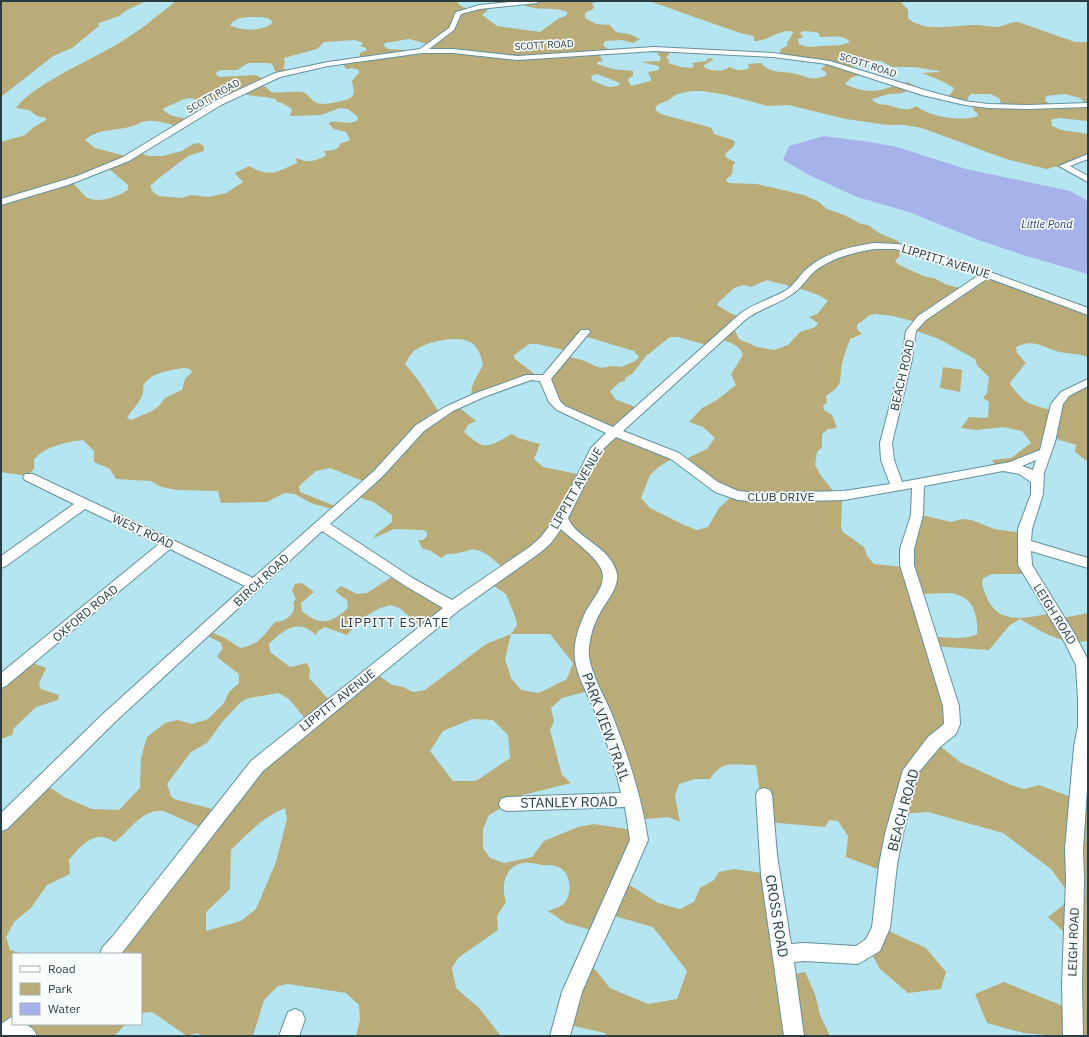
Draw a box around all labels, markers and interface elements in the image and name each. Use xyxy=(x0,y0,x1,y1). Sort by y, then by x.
street label: SCOTT ROAD xyxy=(514,37,574,53)
street label: SCOTT ROAD xyxy=(838,50,898,80)
street label: SCOTT ROAD xyxy=(184,76,242,116)
water label: Little Pond xyxy=(1021,217,1073,231)
street label: LIPPITT AVENUE xyxy=(900,240,992,282)
street label: BEACH ROAD xyxy=(887,338,917,412)
street label: LIPPITT AVENUE xyxy=(546,444,606,532)
street label: CLUB DRIVE xyxy=(748,489,814,504)
street label: WEST ROAD xyxy=(110,510,176,552)
street label: BIRCH ROAD xyxy=(230,550,292,610)
street label: OXFORD ROAD xyxy=(49,581,121,645)
street label: LEIGH ROAD xyxy=(1030,581,1080,647)
district label: LIPPITT ESTATE xyxy=(341,614,449,631)
street label: LIPPITT AVENUE xyxy=(296,666,378,734)
street label: PARK VIEW TRAIL xyxy=(578,670,634,784)
street label: BEACH ROAD xyxy=(883,767,923,853)
street label: STANLEY ROAD xyxy=(520,792,618,812)
street label: CROSS ROAD xyxy=(762,873,792,959)
street label: LEIGH ROAD xyxy=(1064,907,1082,977)
legend xyxy=(12,953,142,1025)
text: Road xyxy=(48,961,76,976)
text: Park xyxy=(48,981,73,996)
text: Water xyxy=(48,1001,81,1016)

